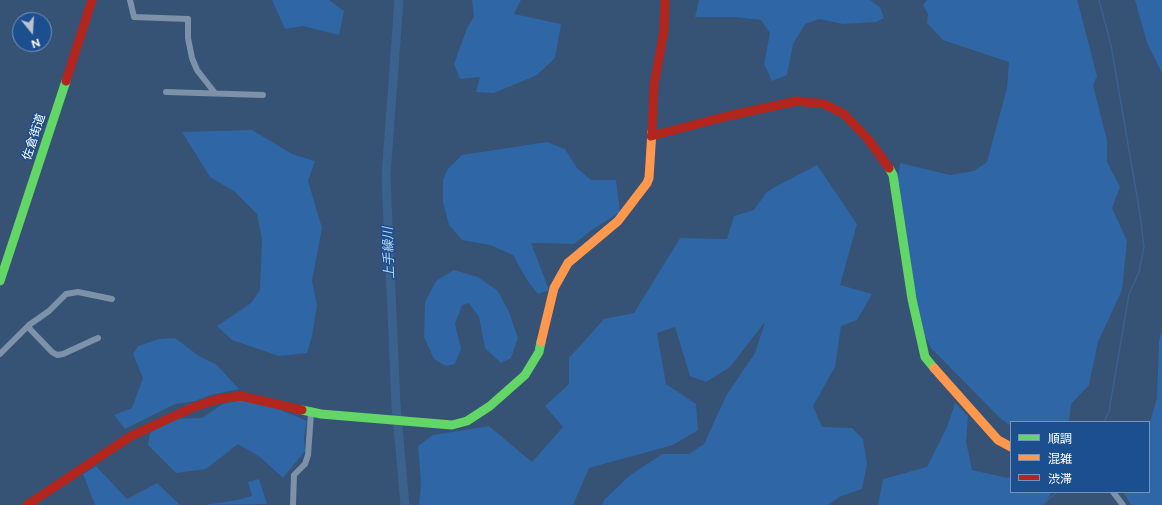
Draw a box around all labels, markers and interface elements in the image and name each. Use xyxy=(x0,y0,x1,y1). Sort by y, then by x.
north arrow xyxy=(12,12,52,52)
text: N xyxy=(30,35,42,50)
street label: 佐倉街道 xyxy=(20,112,48,162)
water label: 上手繰川 xyxy=(380,227,398,279)
legend xyxy=(1010,421,1150,493)
text: 順調 xyxy=(1048,432,1072,446)
text: 混雑 xyxy=(1048,452,1072,466)
text: 渋滞 xyxy=(1048,472,1072,486)

